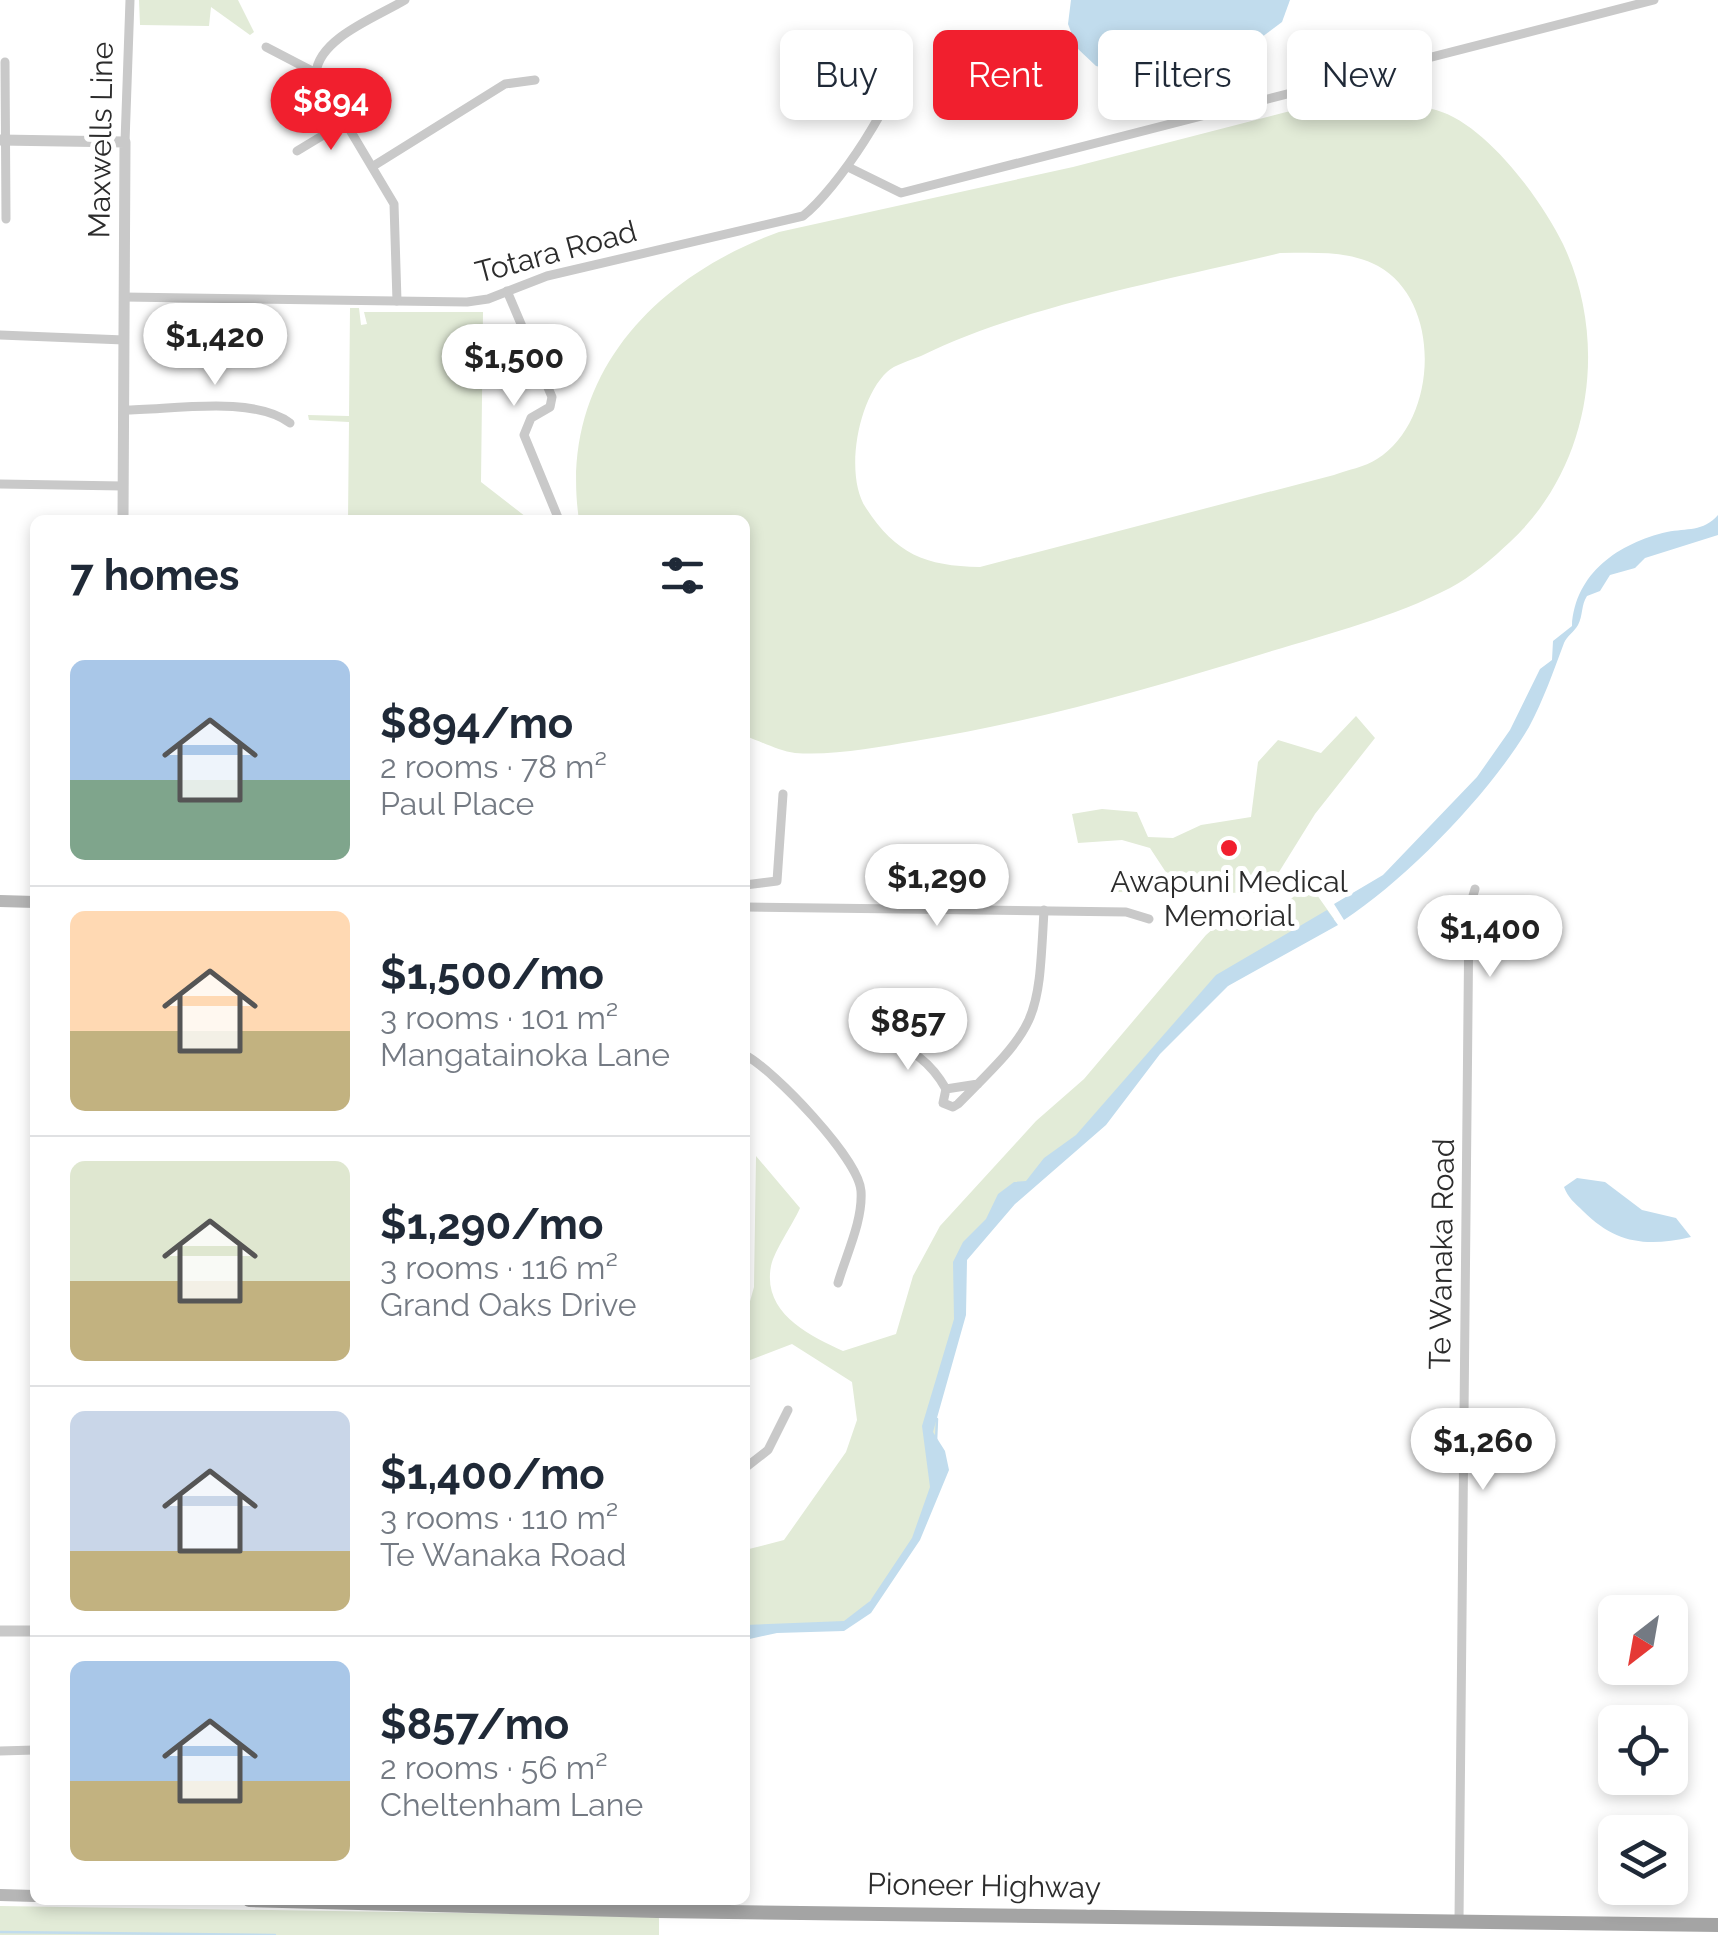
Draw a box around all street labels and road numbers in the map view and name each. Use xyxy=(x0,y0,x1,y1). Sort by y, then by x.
street label: Maxwells Line xyxy=(81,41,120,239)
street label: Totara Road xyxy=(471,213,640,290)
street label: Te Wanaka Road xyxy=(1422,1138,1461,1370)
street label: Pioneer Highway xyxy=(867,1866,1101,1905)

